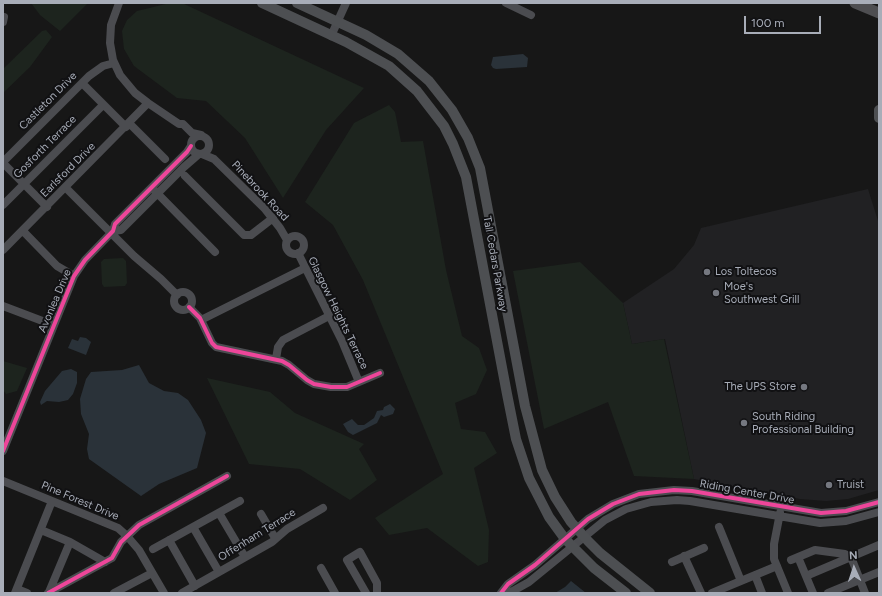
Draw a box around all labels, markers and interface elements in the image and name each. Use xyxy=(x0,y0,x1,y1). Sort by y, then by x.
scale bar xyxy=(746,8,823,34)
text: 100 m xyxy=(751,16,785,30)
street label: Castleton Drive xyxy=(16,69,80,133)
street label: Gosforth Terrace xyxy=(11,113,79,181)
street label: Earlsford Drive xyxy=(38,140,98,200)
street label: Pinebrook Road xyxy=(229,158,291,224)
street label: Tall Cedars Parkway xyxy=(480,215,510,313)
street label: Glasgow Heights Terrace xyxy=(305,255,371,371)
place label: Los Toltecos xyxy=(715,265,777,279)
street label: Avonlea Drive xyxy=(36,267,74,335)
marker: Los Toltecos xyxy=(702,267,712,277)
place label: Moe's Southwest Grill xyxy=(724,280,799,306)
marker: Moe's Southwest Grill xyxy=(711,288,721,298)
place label: The UPS Store xyxy=(724,380,796,394)
marker: The UPS Store xyxy=(799,382,809,392)
place label: South Riding Professional Building xyxy=(752,410,854,436)
marker: South Riding Professional Building xyxy=(739,418,749,428)
street label: Riding Center Drive xyxy=(699,477,795,507)
place label: Truist xyxy=(837,478,864,492)
street label: Pine Forest Drive xyxy=(39,479,121,523)
marker: Truist xyxy=(824,480,834,490)
street label: Offenham Terrace xyxy=(216,506,298,564)
north arrow xyxy=(834,548,874,588)
text: N xyxy=(849,549,858,562)

